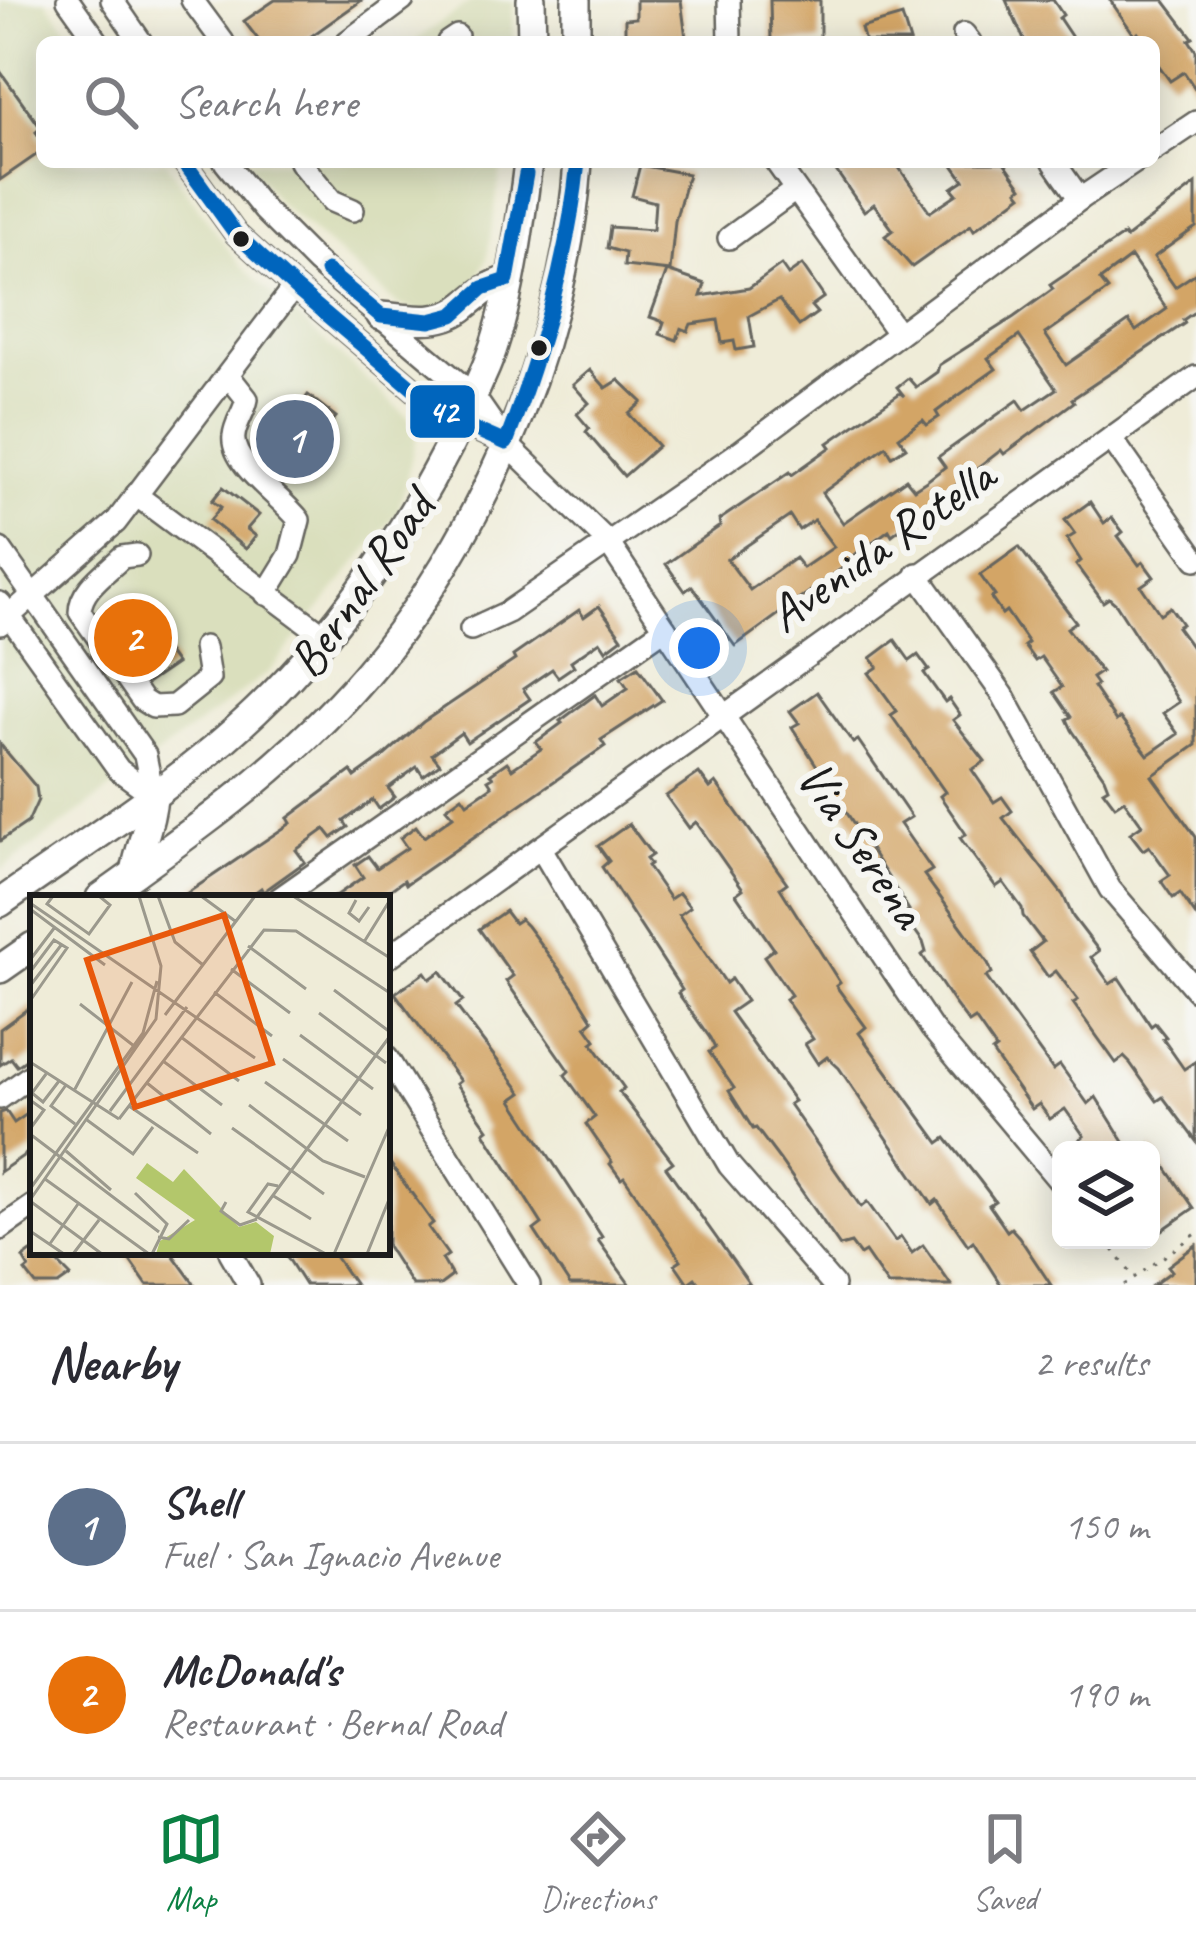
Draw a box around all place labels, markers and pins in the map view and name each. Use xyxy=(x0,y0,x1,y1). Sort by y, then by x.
unlabelled marker xyxy=(230,228,252,250)
unlabelled marker xyxy=(528,337,550,359)
pin: 1 xyxy=(256,394,334,484)
pin: 2 xyxy=(94,593,172,683)

